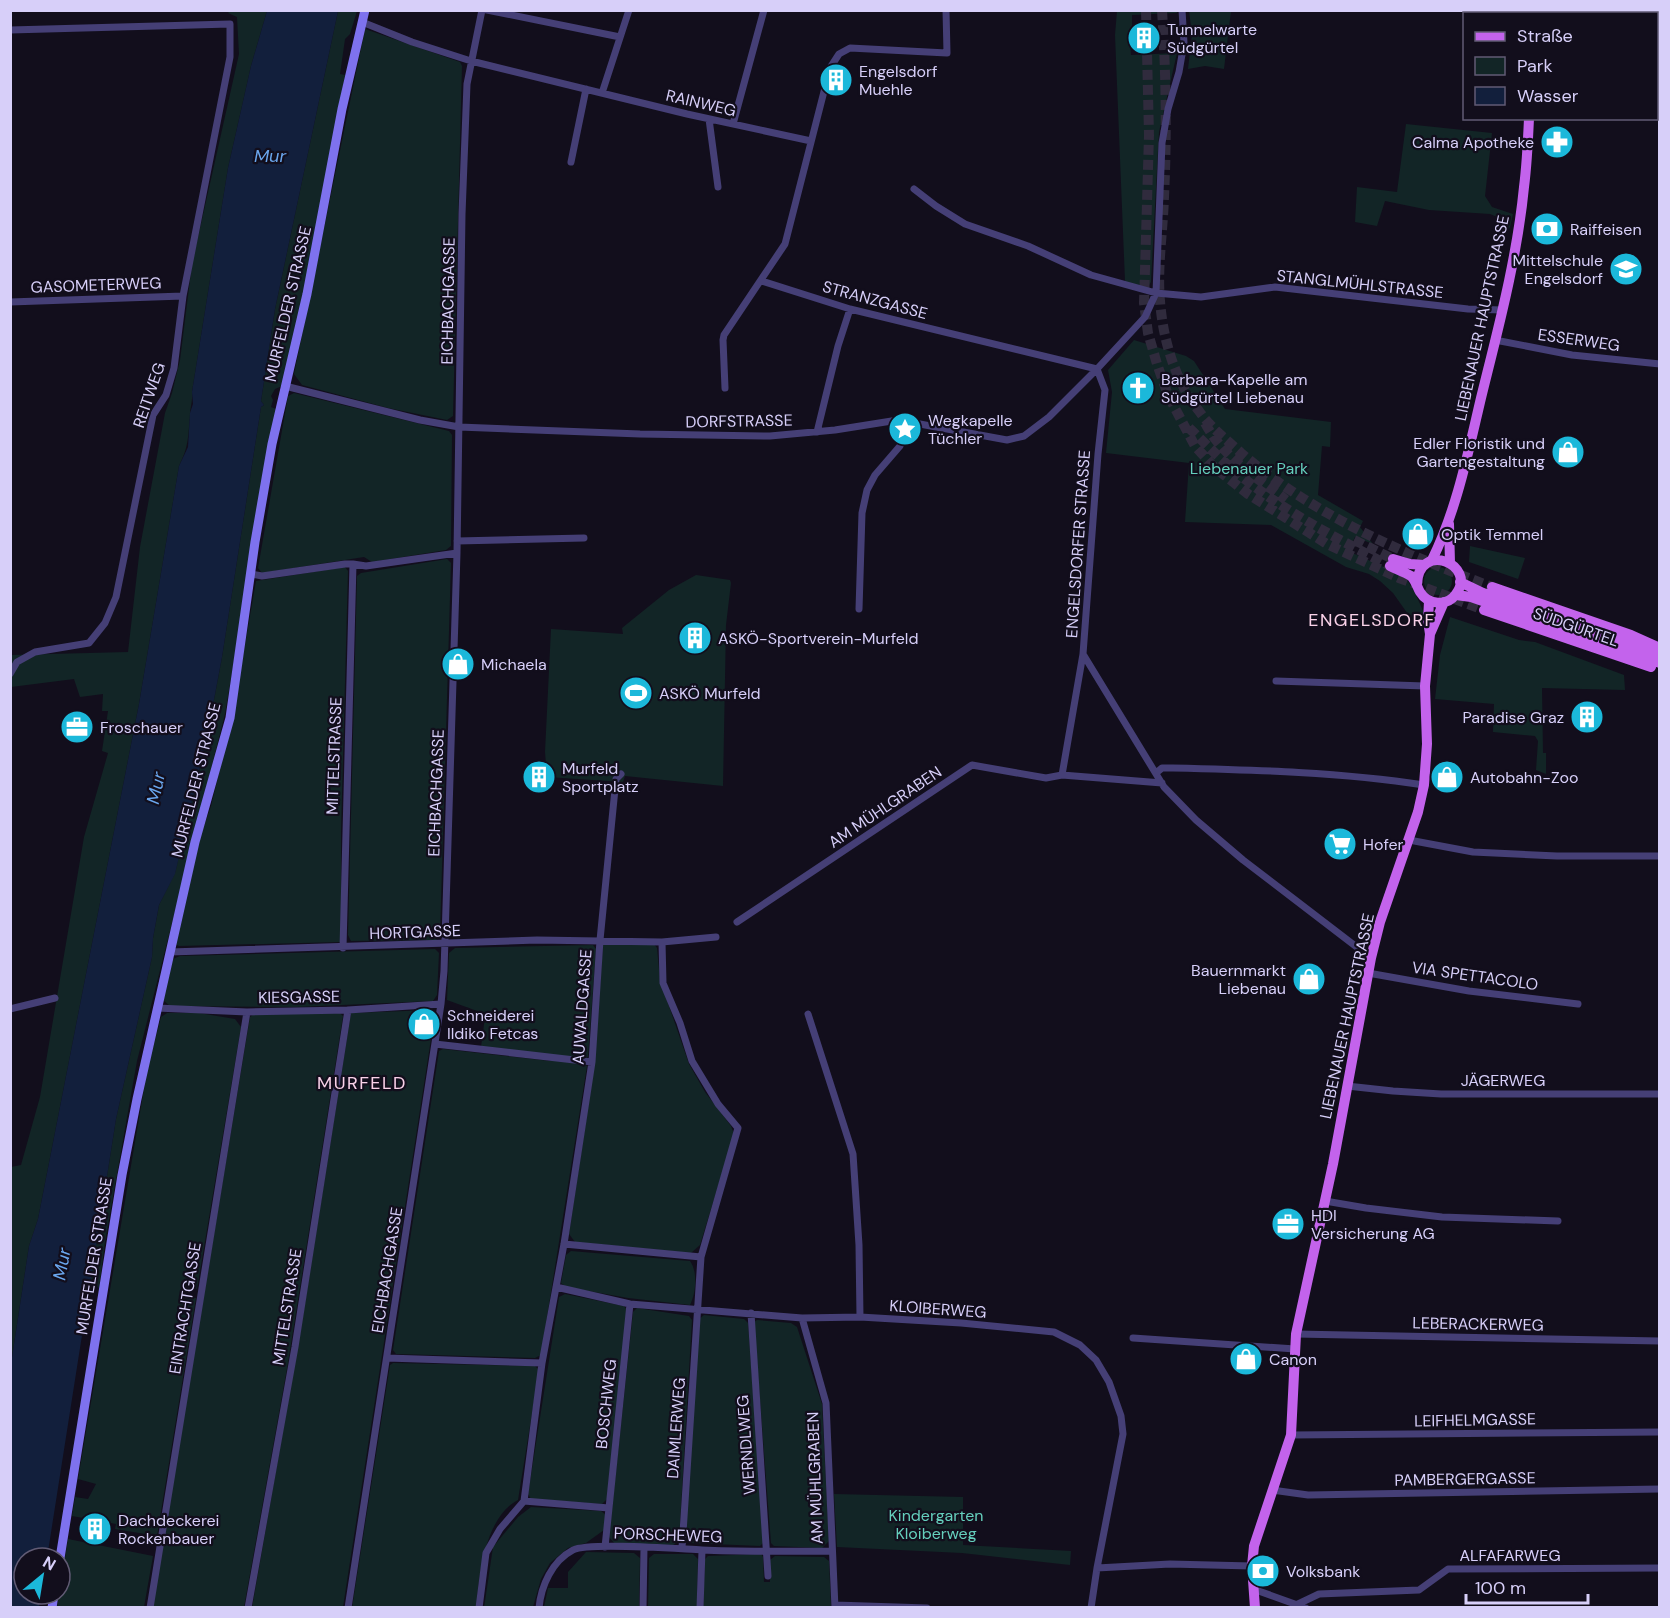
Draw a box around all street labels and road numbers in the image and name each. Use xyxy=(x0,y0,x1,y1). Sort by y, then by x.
street label: RAINWEG xyxy=(664,85,738,121)
street label: LIEBENAUER HAUPTSTRASSE xyxy=(1450,213,1514,423)
street label: MURFELDER STRASSE xyxy=(260,224,316,384)
street label: EICHBACHGASSE xyxy=(436,237,460,365)
street label: STANGLMÜHLSTRASSE xyxy=(1276,265,1444,303)
street label: GASOMETERWEG xyxy=(30,272,162,298)
street label: STRANZGASSE xyxy=(820,276,930,324)
street label: ESSERWEG xyxy=(1537,324,1621,356)
street label: REITWEG xyxy=(128,359,170,431)
street label: DORFSTRASSE xyxy=(685,410,793,432)
street label: ENGELSDORFER STRASSE xyxy=(1061,449,1095,639)
street label: SÜDGÜRTEL xyxy=(1530,603,1622,651)
street label: MITTELSTRASSE xyxy=(321,697,347,815)
street label: MURFELDER STRASSE xyxy=(167,700,225,860)
street label: EICHBACHGASSE xyxy=(423,729,449,857)
street label: AM MÜHLGRABEN xyxy=(824,761,946,853)
street label: LIEBENAUER HAUPTSTRASSE xyxy=(1315,911,1379,1121)
street label: HORTGASSE xyxy=(369,920,461,944)
street label: AUWALDGASSE xyxy=(567,949,597,1065)
street label: VIA SPETTACOLO xyxy=(1411,957,1539,995)
street label: KIESGASSE xyxy=(258,986,340,1008)
street label: JÄGERWEG xyxy=(1461,1070,1545,1091)
street label: MURFELDER STRASSE xyxy=(71,1176,117,1336)
street label: EICHBACHGASSE xyxy=(367,1205,407,1335)
street label: EINTRACHTGASSE xyxy=(164,1240,206,1376)
street label: MITTELSTRASSE xyxy=(267,1247,307,1367)
street label: KLOIBERWEG xyxy=(889,1295,987,1323)
street label: LEBERACKERWEG xyxy=(1412,1312,1544,1336)
street label: BOSCHWEG xyxy=(591,1358,621,1450)
street label: DAIMLERWEG xyxy=(662,1377,690,1479)
street label: WERNDLWEG xyxy=(732,1394,760,1496)
street label: LEIFHELMGASSE xyxy=(1414,1408,1536,1432)
street label: AM MÜHLGRABEN xyxy=(802,1411,828,1545)
street label: PAMBERGERGASSE xyxy=(1394,1467,1536,1491)
street label: PORSCHEWEG xyxy=(613,1523,723,1547)
street label: ALFAFARWEG xyxy=(1459,1545,1561,1566)

